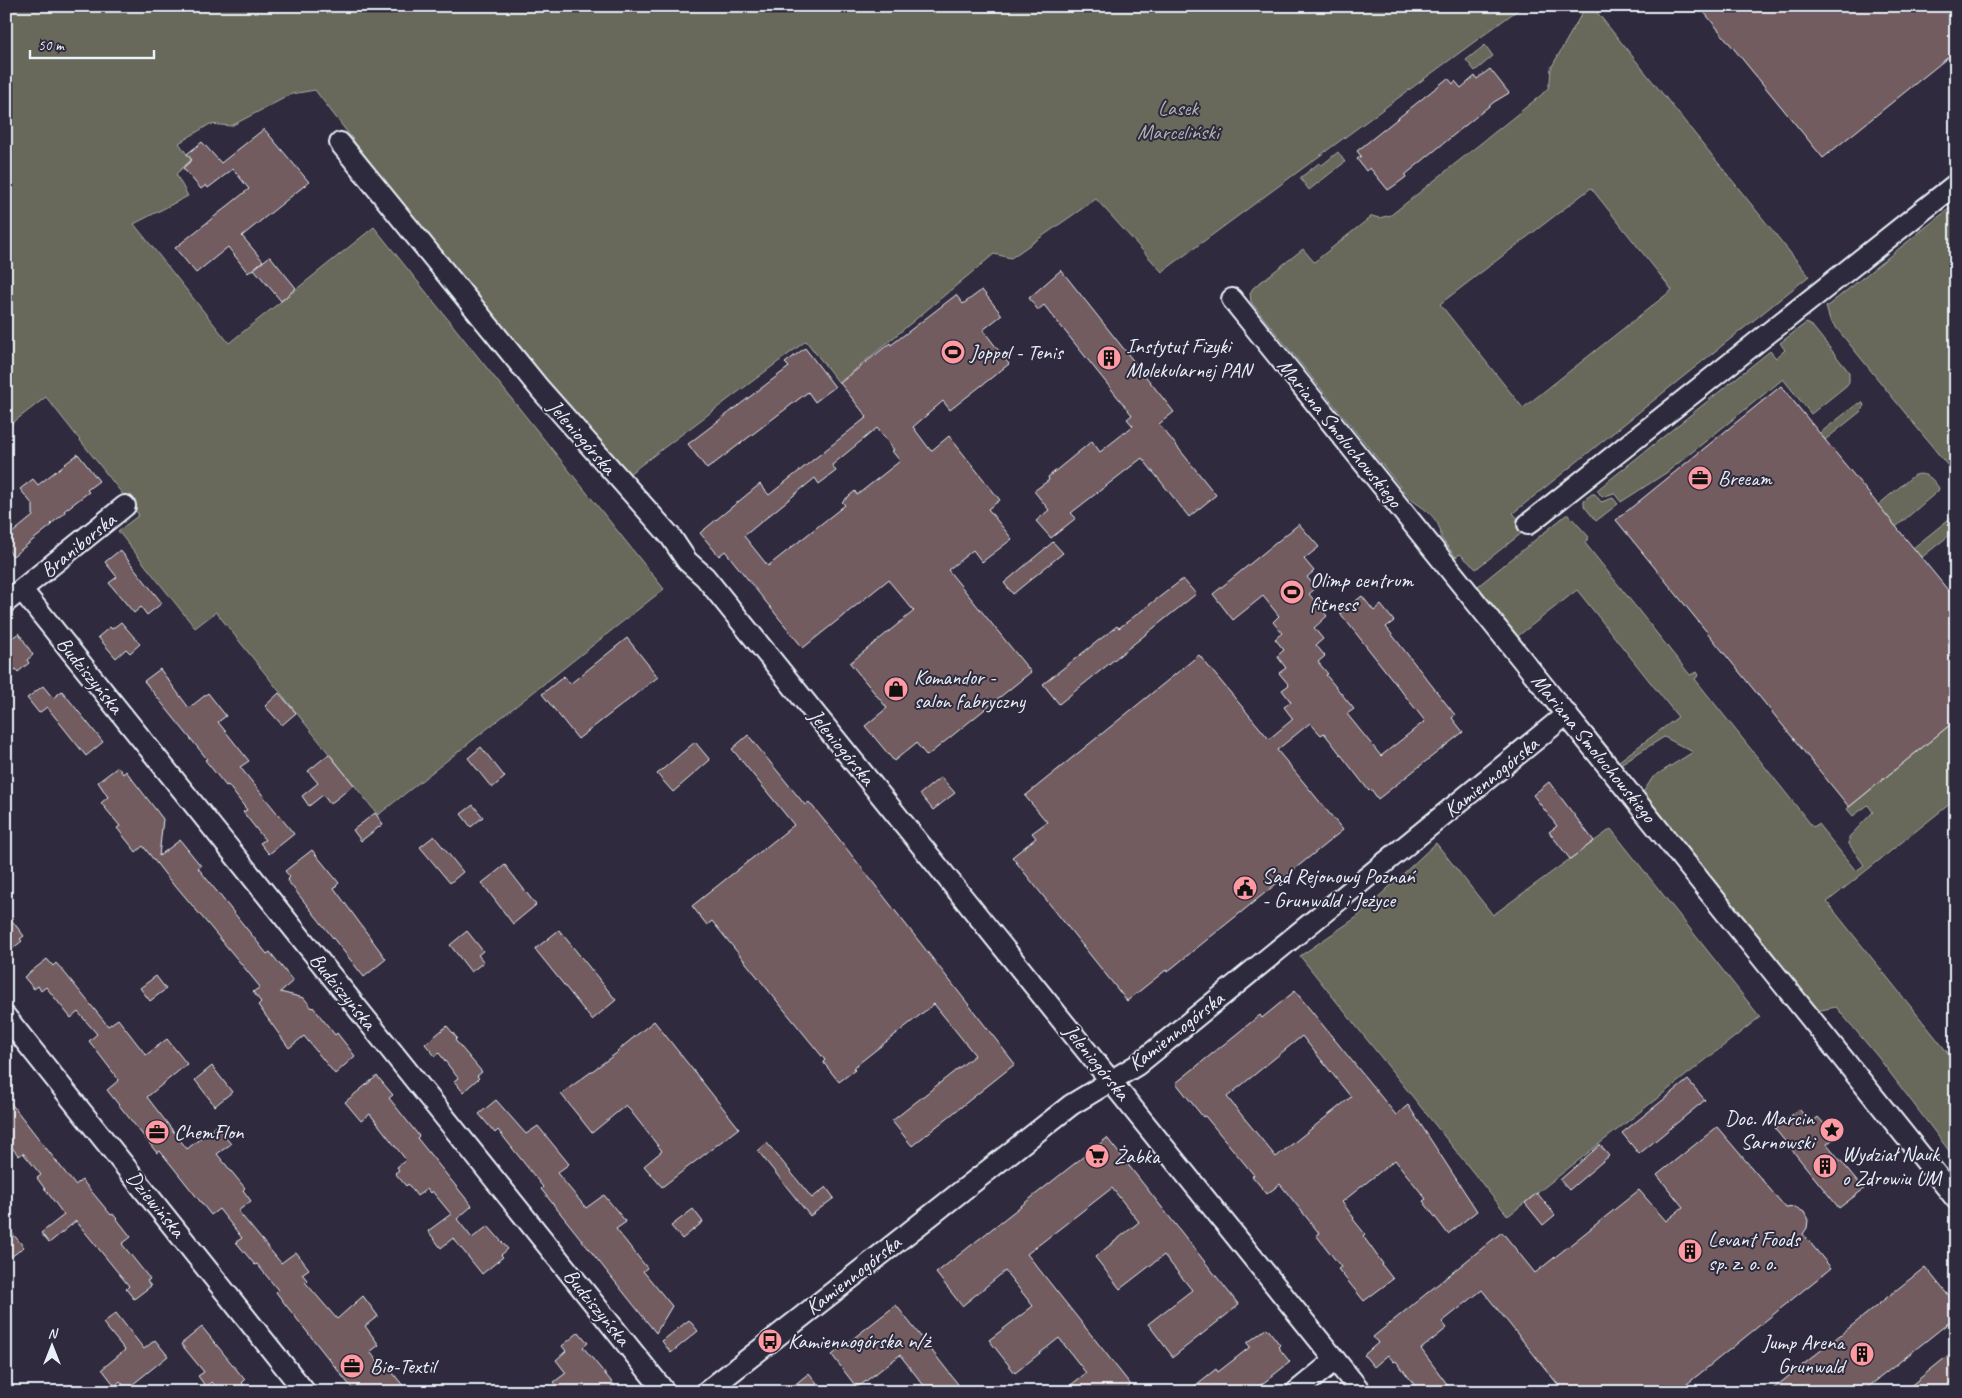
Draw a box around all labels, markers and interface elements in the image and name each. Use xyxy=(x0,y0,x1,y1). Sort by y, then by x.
scale bar xyxy=(30,28,154,60)
text: 50 m xyxy=(38,36,65,55)
park label: Lasek Marceliński xyxy=(1137,95,1222,145)
place label: Instytut Fizyki Molekularnej PAN xyxy=(1126,333,1255,383)
sports icon: Joppol - Tenis xyxy=(940,339,966,365)
place label: Joppol - Tenis xyxy=(969,339,1064,365)
building icon: Instytut Fizyki Molekularnej PAN xyxy=(1096,345,1122,371)
street label: Mariana Smoluchowskiego xyxy=(1272,353,1409,514)
street label: Jeleniogórska xyxy=(542,393,623,481)
office icon: Breeam xyxy=(1687,465,1713,491)
place label: Breeam xyxy=(1718,465,1773,491)
street label: Braniborska xyxy=(35,506,122,583)
place label: Olimp centrum fitness xyxy=(1310,567,1414,617)
sports icon: Olimp centrum fitness xyxy=(1279,579,1305,605)
street label: Budziszyńska xyxy=(51,631,130,720)
place label: Komandor - salon fabryczny xyxy=(914,664,1027,714)
street label: Mariana Smoluchowskiego xyxy=(1526,668,1663,829)
shop icon: Komandor - salon fabryczny xyxy=(883,676,909,702)
street label: Jeleniogórska xyxy=(803,703,882,792)
street label: Kamiennogórska xyxy=(1438,730,1545,823)
place label: Sąd Rejonowy Poznań - Grunwald i Jeżyce xyxy=(1262,863,1416,913)
public building icon: Sąd Rejonowy Poznań - Grunwald i Jeżyce xyxy=(1232,875,1258,901)
street label: Budziszyńska xyxy=(304,947,383,1036)
street label: Kamiennogórska xyxy=(1123,985,1230,1076)
street label: Jeleniogórska xyxy=(1058,1018,1137,1107)
place label: Doc. Marcin Sarnowski xyxy=(1725,1105,1817,1155)
place icon: Doc. Marcin Sarnowski xyxy=(1819,1117,1845,1143)
office icon: ChemFlon xyxy=(144,1119,170,1145)
place label: ChemFlon xyxy=(174,1119,244,1145)
place label: Wydział Nauk o Zdrowiu UM xyxy=(1842,1141,1943,1191)
supermarket icon: Żabka xyxy=(1084,1143,1110,1169)
place label: Żabka xyxy=(1114,1143,1161,1169)
building icon: Wydział Nauk o Zdrowiu UM xyxy=(1812,1153,1838,1179)
street label: Dziewińska xyxy=(121,1165,192,1244)
place label: Levant Foods sp. z. o. o. xyxy=(1708,1226,1802,1276)
street label: Kamiennogórska xyxy=(800,1229,907,1320)
building icon: Levant Foods sp. z. o. o. xyxy=(1677,1238,1703,1264)
street label: Budziszyńska xyxy=(558,1263,637,1352)
north arrow xyxy=(28,1320,78,1370)
text: N xyxy=(48,1325,59,1342)
bus stop icon: Kamiennogórska n/ż xyxy=(757,1328,783,1354)
place label: Kamiennogórska n/ż xyxy=(788,1328,933,1354)
place label: Jump Arena Grunwald xyxy=(1761,1329,1848,1379)
building icon: Jump Arena Grunwald xyxy=(1849,1341,1875,1367)
office icon: Bio-Textil xyxy=(339,1353,365,1379)
place label: Bio-Textil xyxy=(370,1353,439,1379)

